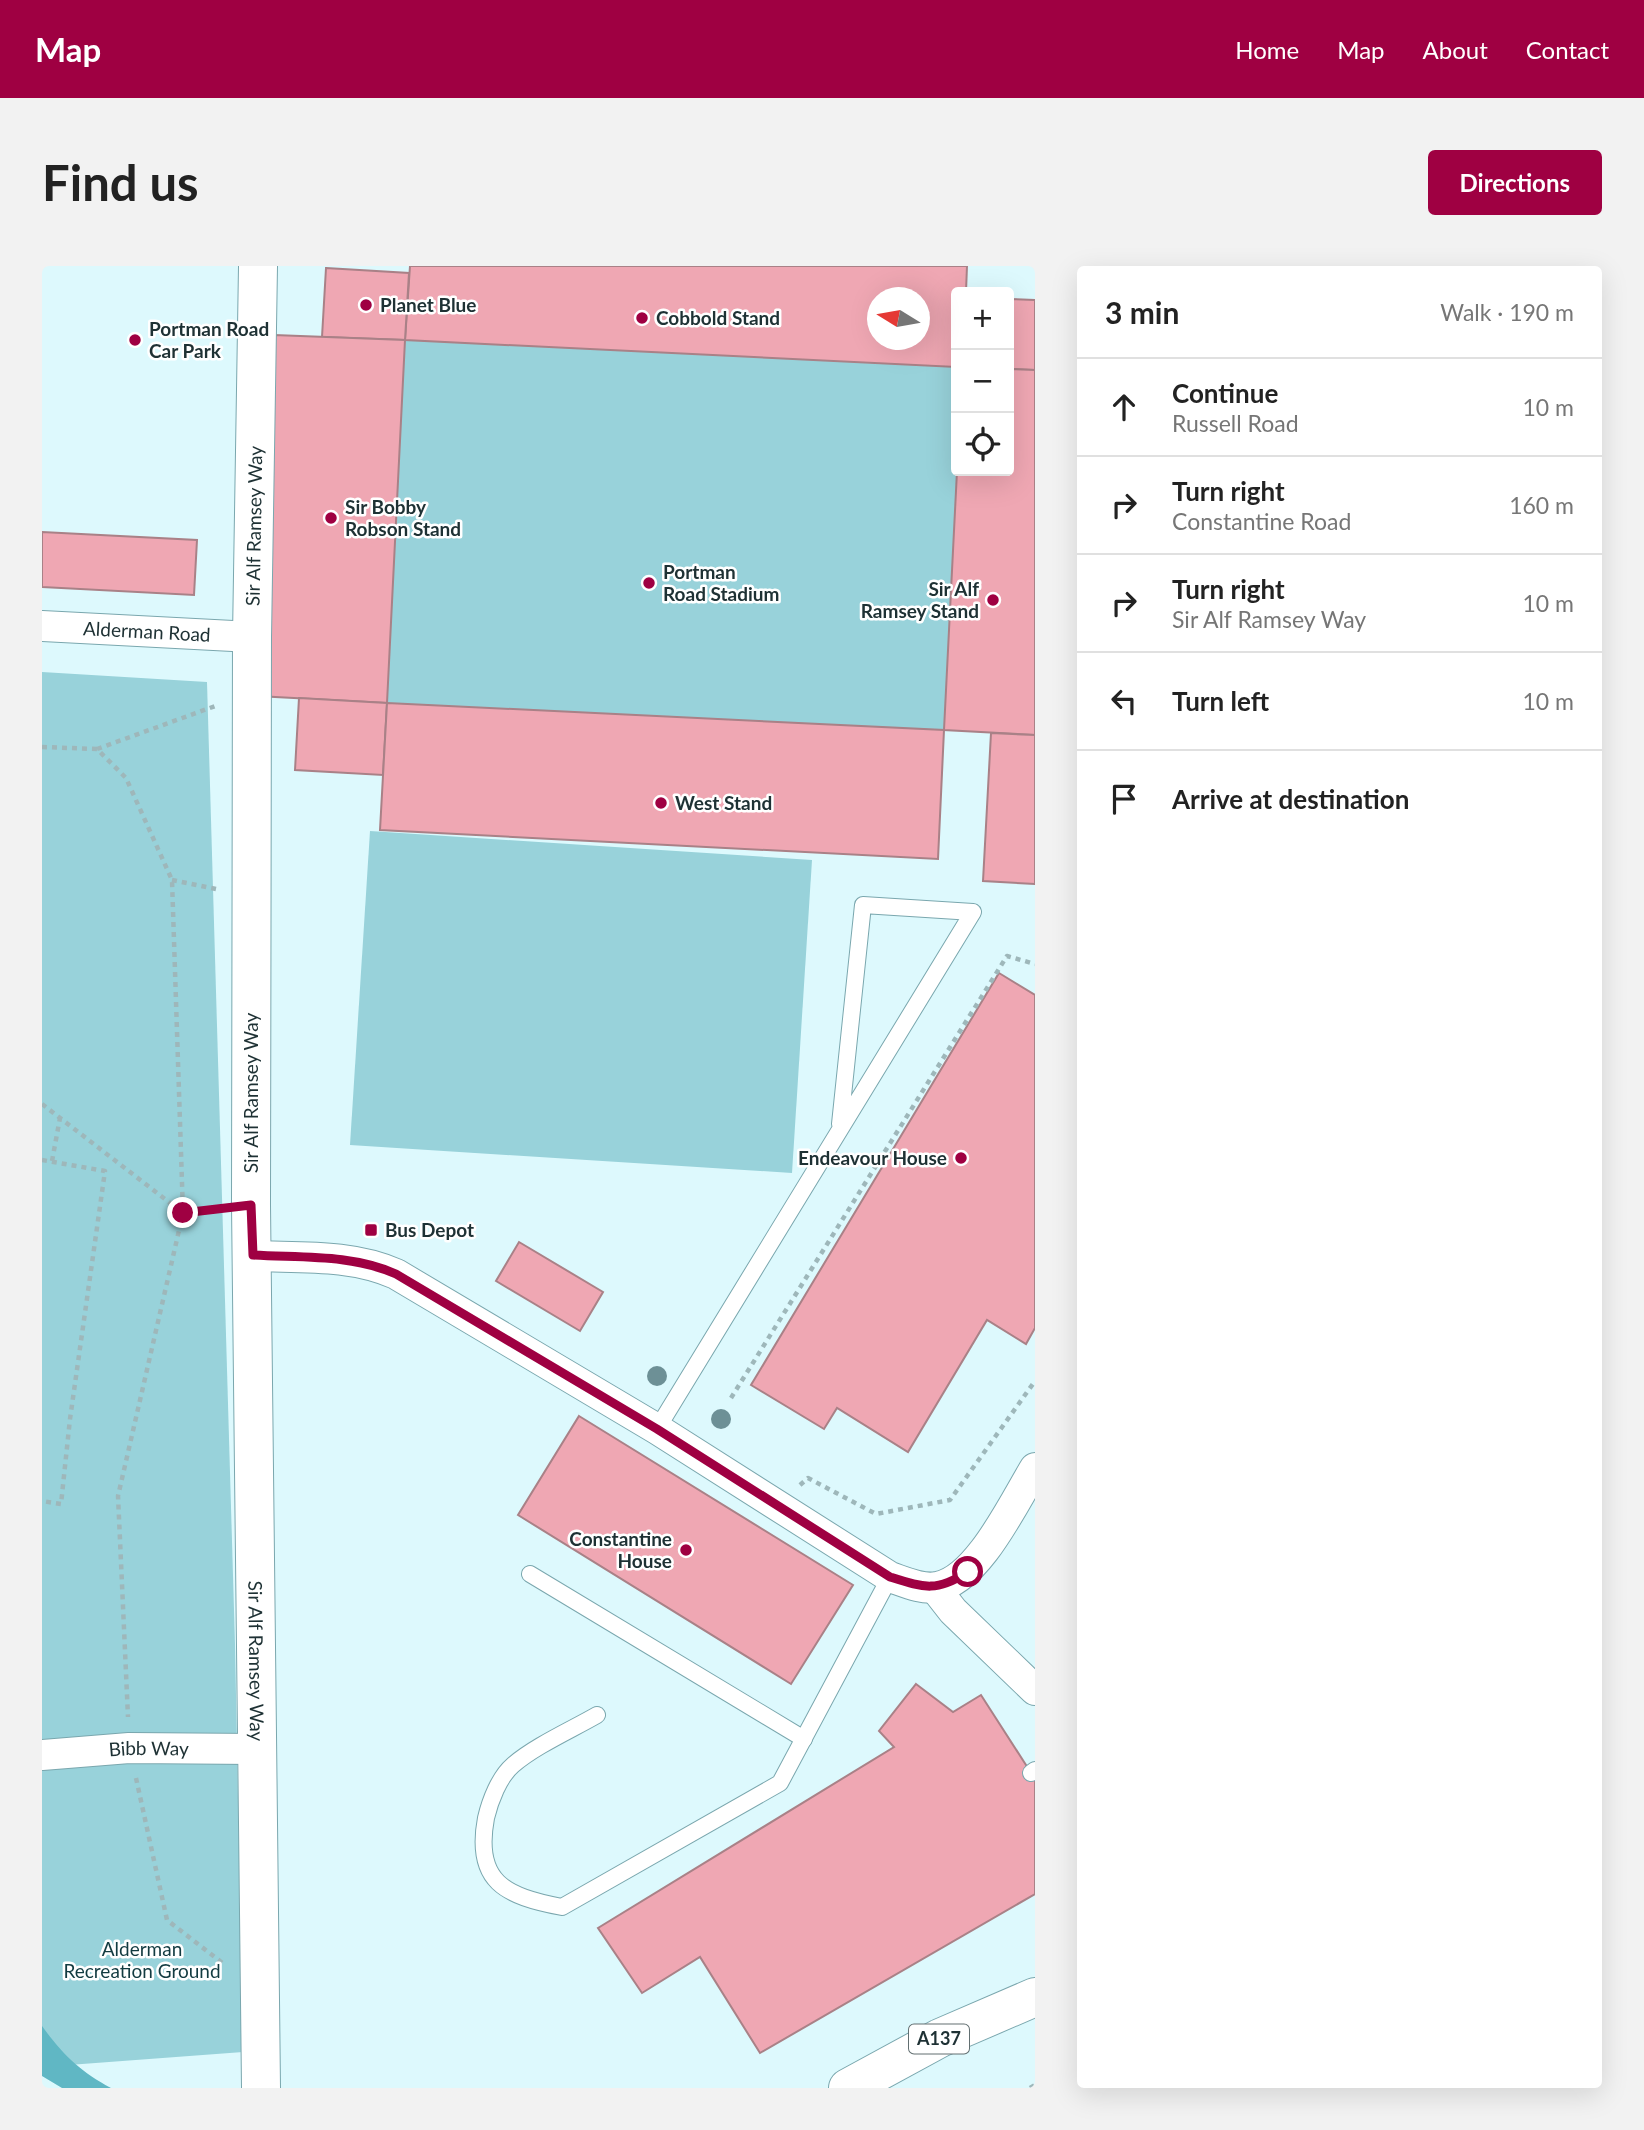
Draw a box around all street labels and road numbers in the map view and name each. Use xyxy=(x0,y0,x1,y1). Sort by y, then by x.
street label: Sir Alf Ramsey Way xyxy=(241,445,266,606)
street label: Alderman Road xyxy=(83,616,211,646)
street label: Sir Alf Ramsey Way xyxy=(239,1013,262,1173)
street label: Sir Alf Ramsey Way xyxy=(244,1581,269,1742)
street label: Bibb Way xyxy=(108,1736,189,1761)
road number: A137 xyxy=(909,2024,969,2054)

